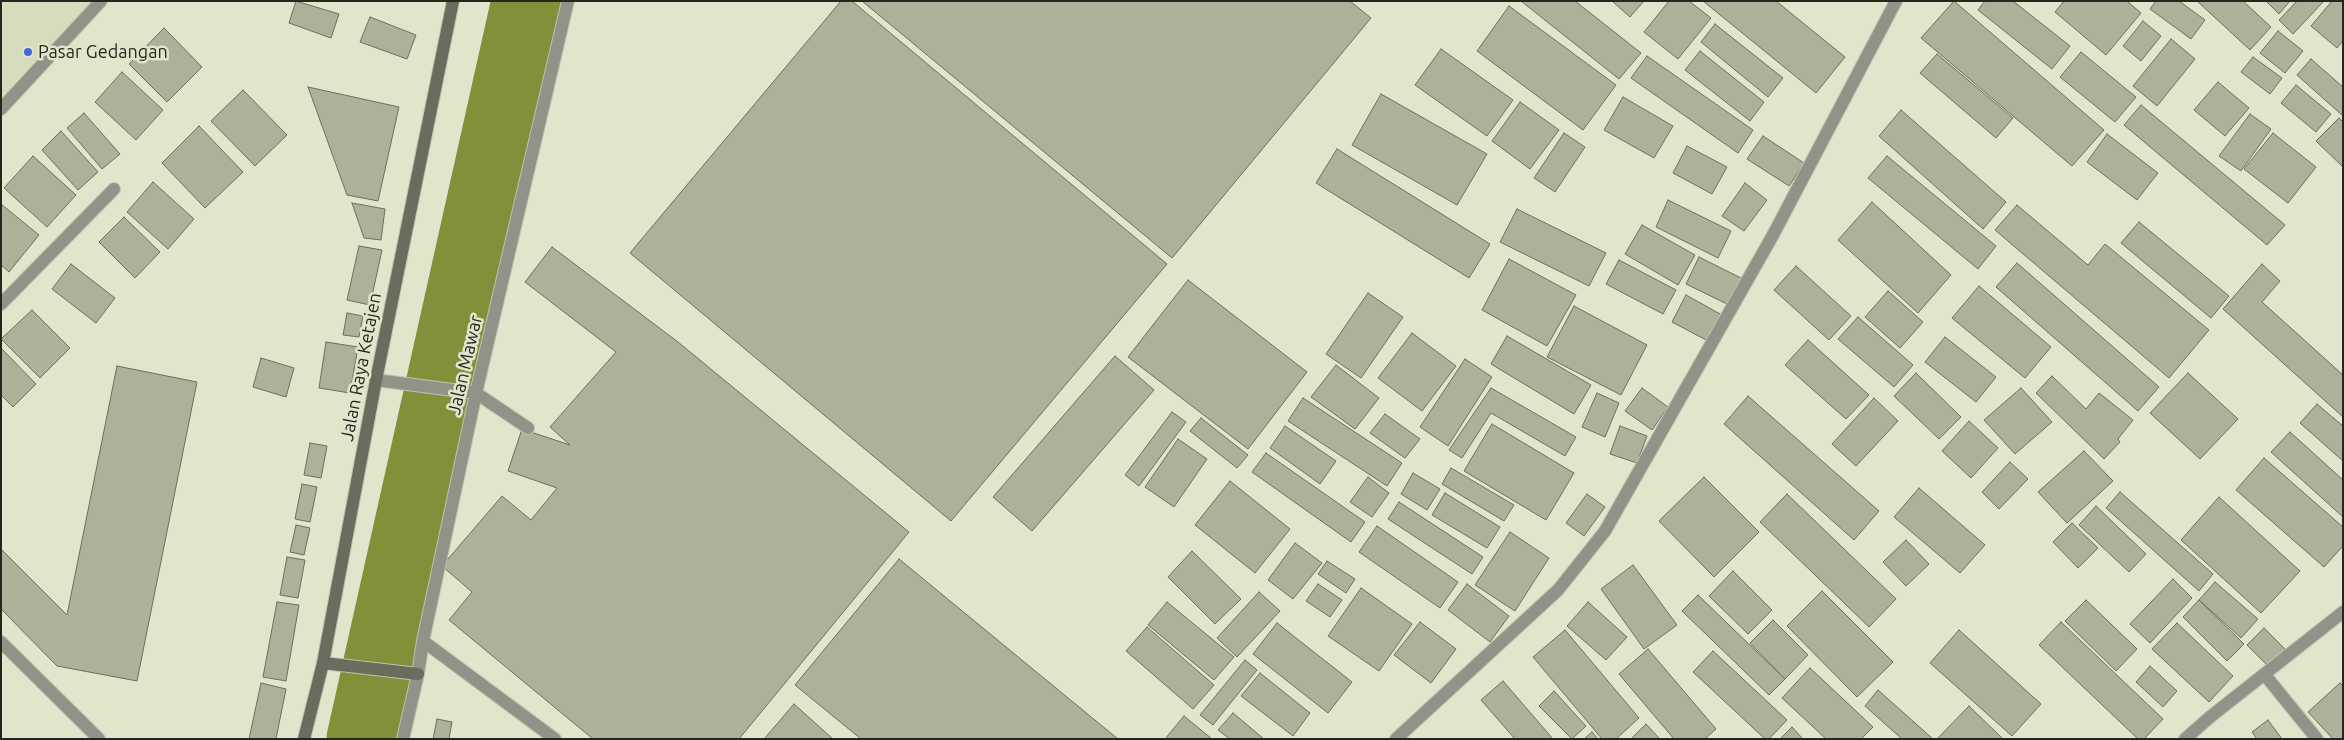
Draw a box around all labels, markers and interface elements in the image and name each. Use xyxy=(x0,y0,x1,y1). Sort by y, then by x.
place label: Pasar Gedangan xyxy=(38,41,168,63)
marker: Pasar Gedangan xyxy=(22,46,34,58)
street label: Jalan Raya Ketajen xyxy=(336,291,386,443)
street label: Jalan Mawar xyxy=(443,313,487,417)

